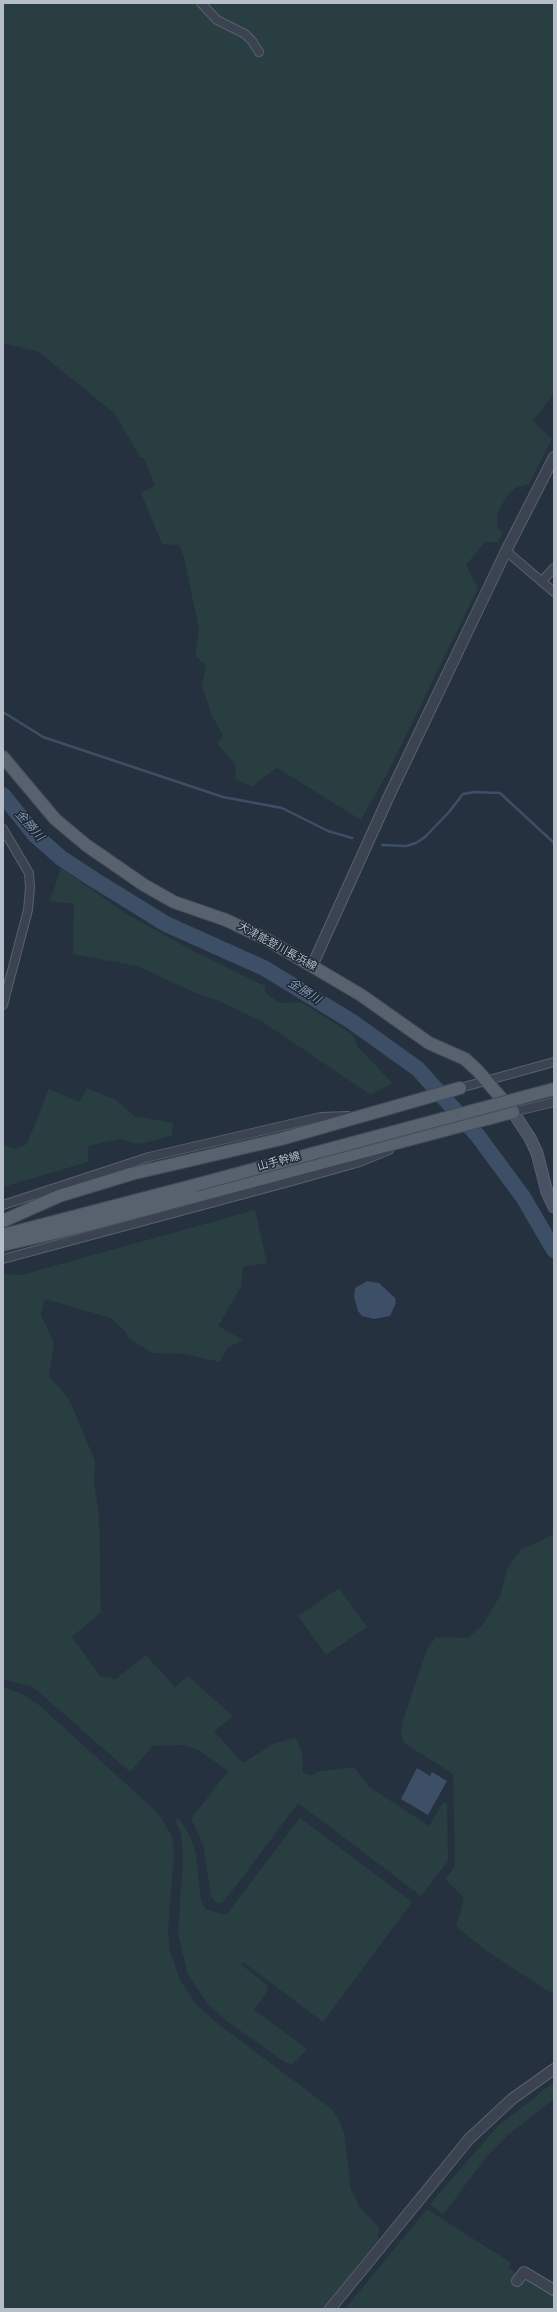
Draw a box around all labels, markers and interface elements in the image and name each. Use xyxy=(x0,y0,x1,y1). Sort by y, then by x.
water label: 金勝川 xyxy=(12,808,46,844)
street label: 大津能登川長浜線 xyxy=(235,920,319,974)
water label: 金勝川 xyxy=(285,976,323,1008)
street label: 山手幹線 xyxy=(256,1150,302,1174)

